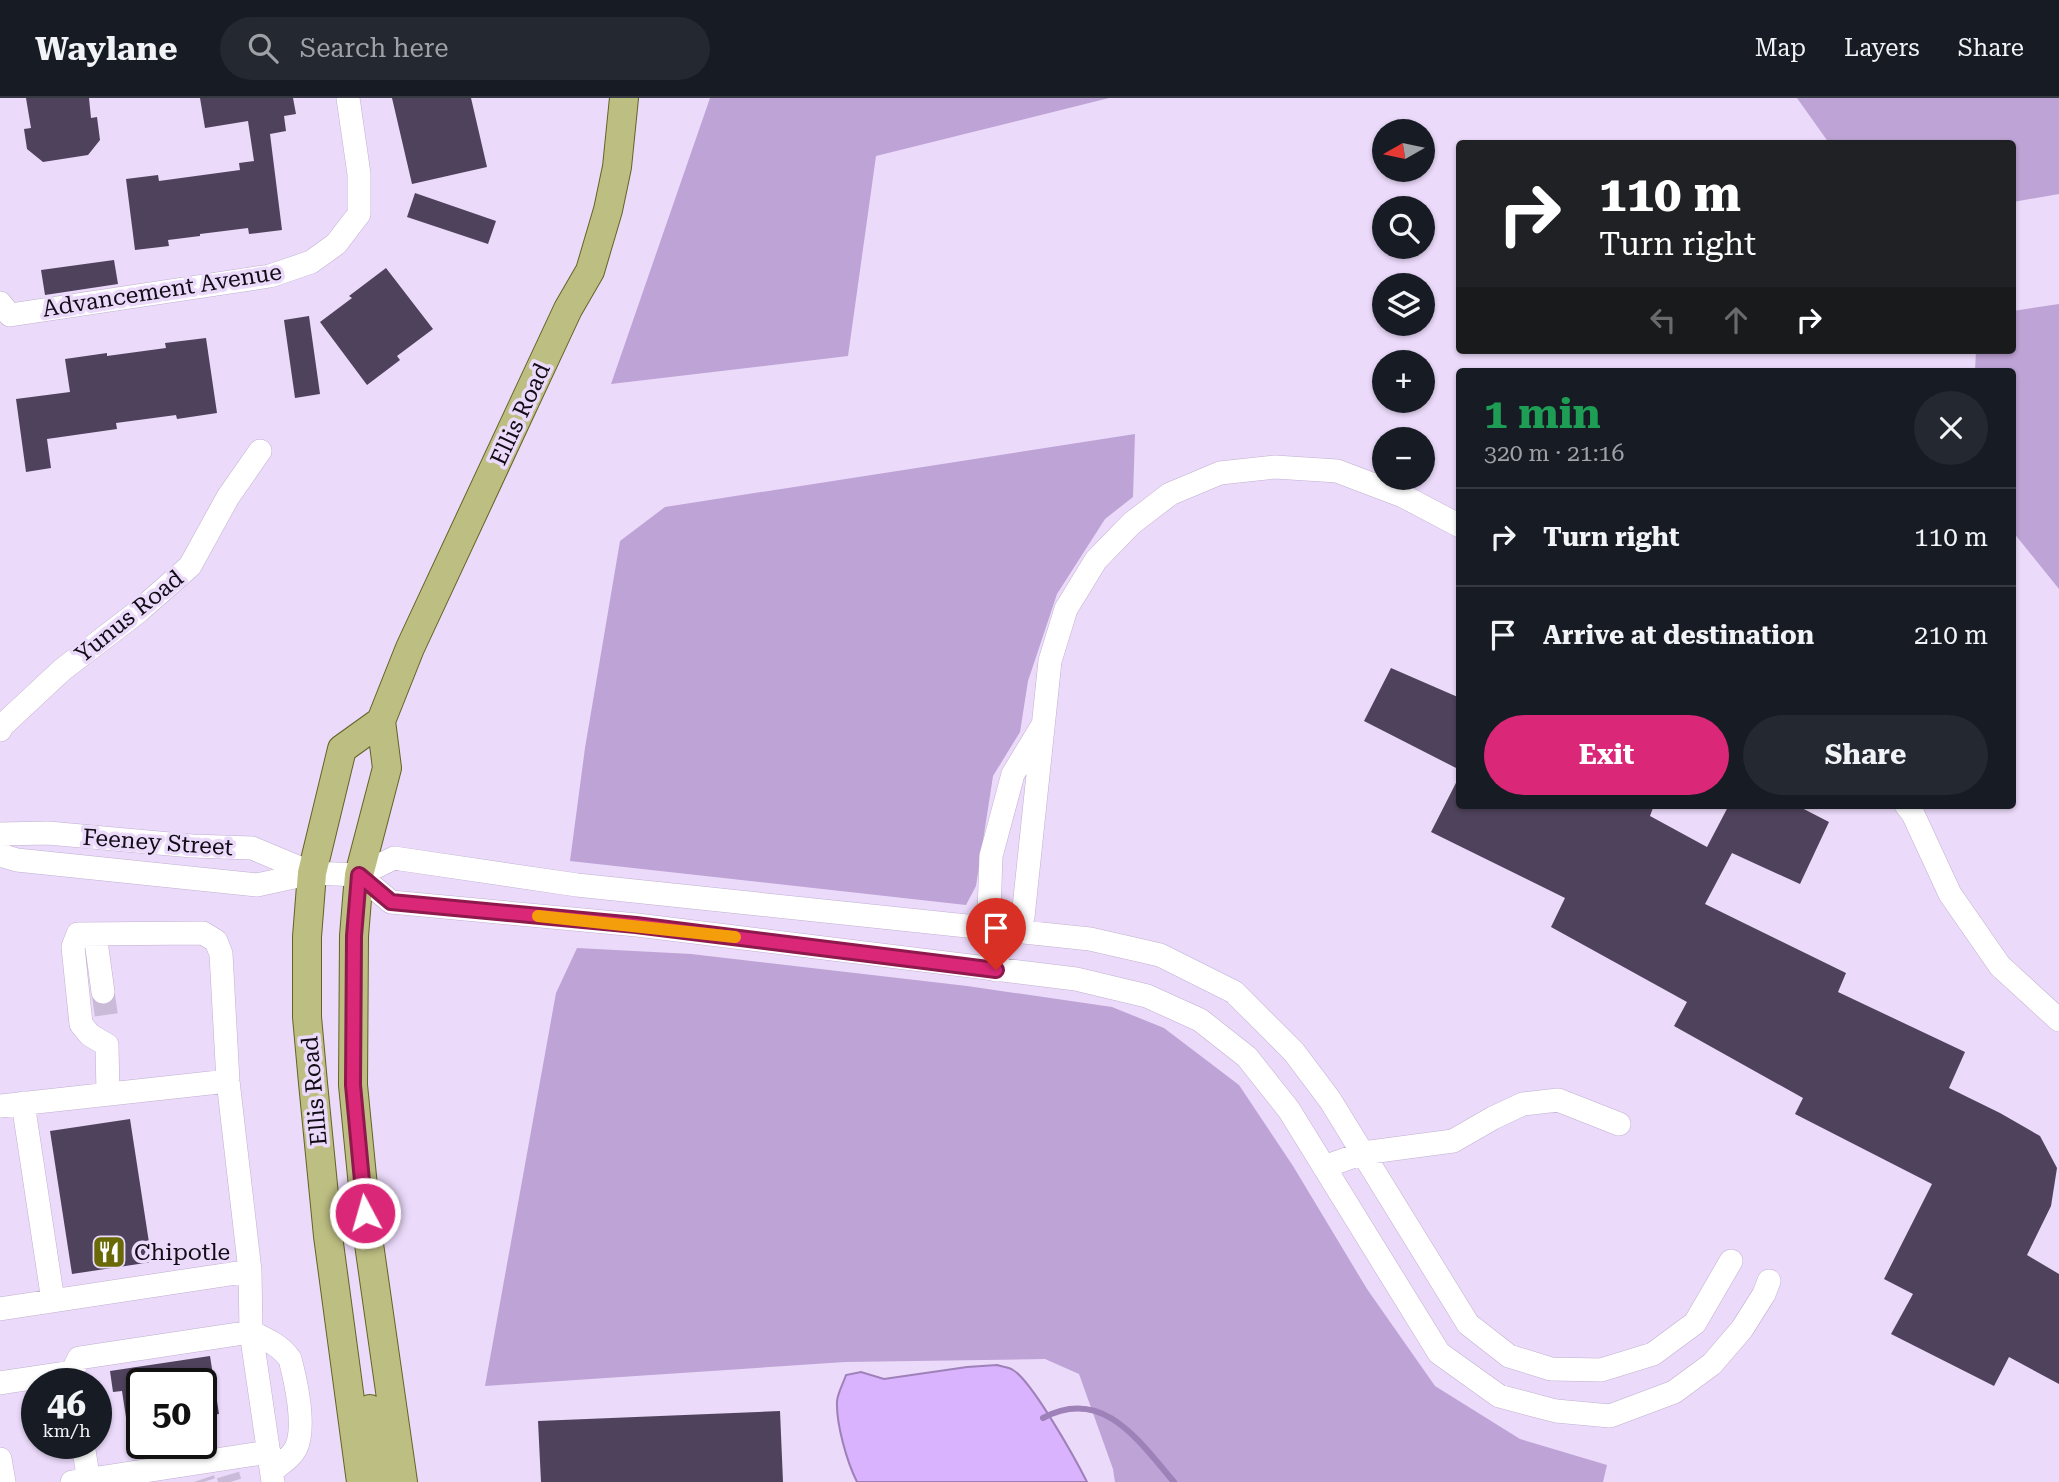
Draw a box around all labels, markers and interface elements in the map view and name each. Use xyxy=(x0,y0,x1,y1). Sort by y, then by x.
search box xyxy=(220,17,710,80)
text: Waylane xyxy=(35,29,178,68)
icon: search xyxy=(244,29,282,67)
text: Search here xyxy=(300,33,449,63)
text: Map xyxy=(1755,34,1806,62)
text: Layers xyxy=(1844,34,1920,62)
text: Share xyxy=(1958,34,2024,62)
north arrow xyxy=(1372,119,1435,182)
map controls xyxy=(1372,119,1435,490)
text: 110 m xyxy=(1599,166,1741,223)
icon: right xyxy=(1484,168,1575,259)
button: search xyxy=(1372,196,1435,259)
text: Turn right xyxy=(1599,225,1756,263)
street label: Advancement Avenue xyxy=(41,258,284,323)
button: layers xyxy=(1372,273,1435,336)
icon: left xyxy=(1644,301,1682,339)
icon: ahead xyxy=(1717,301,1755,339)
icon: right xyxy=(1790,301,1828,339)
button: + xyxy=(1372,350,1435,413)
street label: Ellis Road xyxy=(485,359,556,470)
text: 1 min xyxy=(1484,389,1601,438)
button: close xyxy=(1914,391,1988,465)
button: − xyxy=(1372,427,1435,490)
text: 320 m · 21:16 xyxy=(1484,440,1624,467)
icon: right xyxy=(1484,518,1522,556)
text: Turn right xyxy=(1543,522,1679,552)
text: 110 m xyxy=(1914,522,1988,552)
street label: Yunus Road xyxy=(70,564,189,668)
icon: arrive xyxy=(1484,616,1522,654)
text: Arrive at destination xyxy=(1543,620,1814,650)
text: 210 m xyxy=(1914,620,1988,650)
button: Exit xyxy=(1484,715,1729,795)
button: Share xyxy=(1743,715,1988,795)
street label: Feeney Street xyxy=(82,824,235,861)
pin xyxy=(966,898,1026,970)
icon: arrive xyxy=(977,909,1015,947)
street label: Ellis Road xyxy=(296,1035,333,1147)
position arrow xyxy=(328,1176,402,1250)
restaurant icon: Chipotle xyxy=(90,1233,128,1271)
place label: Chipotle xyxy=(134,1239,230,1266)
speed limit sign: 50 xyxy=(126,1368,217,1459)
text: 46 xyxy=(47,1384,86,1425)
text: km/h xyxy=(42,1420,91,1441)

